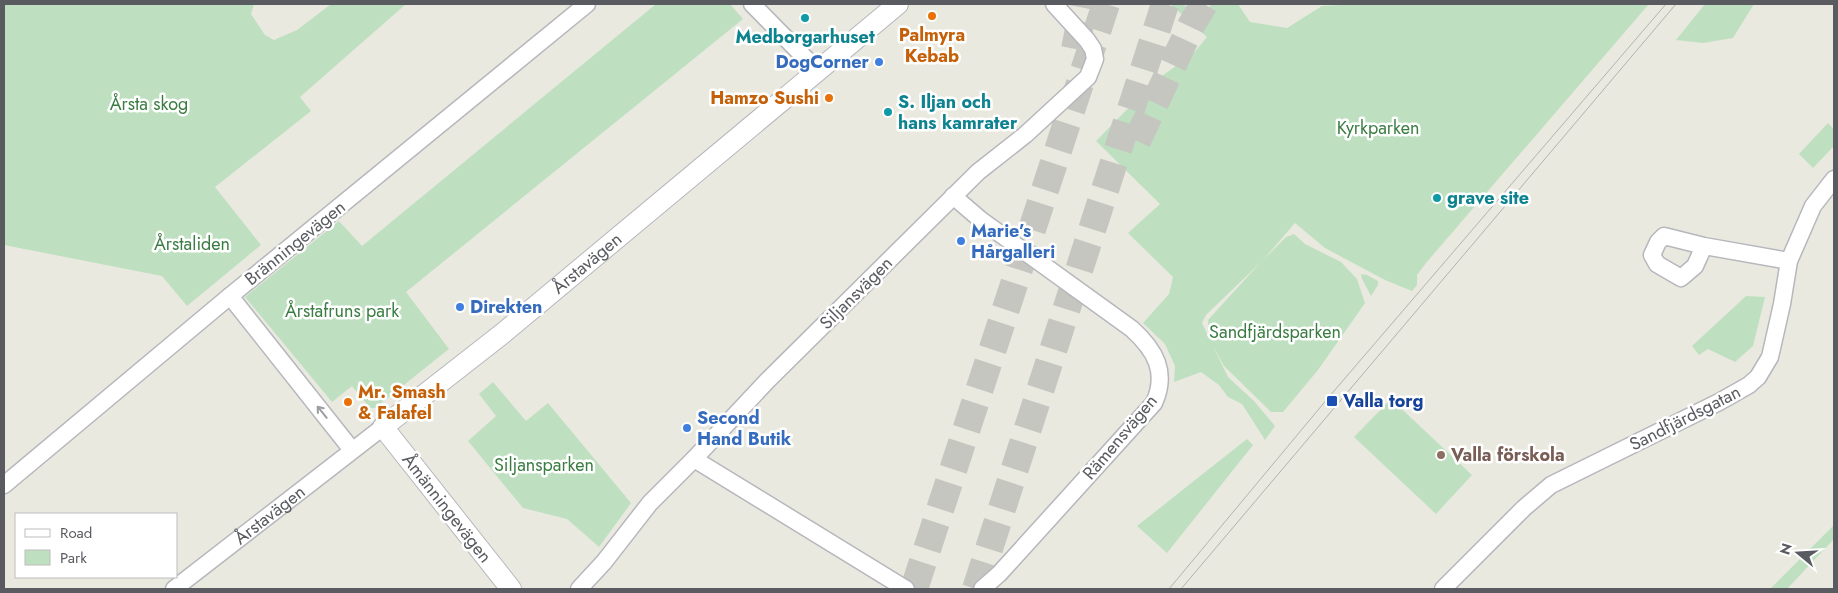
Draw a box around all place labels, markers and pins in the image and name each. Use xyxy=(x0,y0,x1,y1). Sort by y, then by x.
marker: Palmyra Kebab xyxy=(926,10,938,22)
marker: Medborgarhuset xyxy=(799,12,811,24)
place label: Palmyra Kebab xyxy=(899,22,965,69)
place label: Medborgarhuset xyxy=(735,24,875,50)
place label: DogCorner xyxy=(776,49,870,75)
marker: DogCorner xyxy=(873,56,885,68)
place label: Hamzo Sushi xyxy=(710,85,819,111)
place label: S. Iljan och hans kamrater xyxy=(898,89,1018,136)
marker: Hamzo Sushi xyxy=(823,92,835,104)
marker: S. Iljan och hans kamrater xyxy=(882,106,894,118)
place label: grave site xyxy=(1447,185,1529,211)
marker: grave site xyxy=(1431,192,1443,204)
place label: Marie’s Hårgalleri xyxy=(971,218,1055,265)
marker: Marie’s Hårgalleri xyxy=(955,235,967,247)
place label: Direkten xyxy=(470,294,542,320)
marker: Direkten xyxy=(454,301,466,313)
place label: Mr. Smash & Falafel xyxy=(358,379,446,426)
place label: Valla torg xyxy=(1342,388,1423,414)
marker: Valla torg xyxy=(1325,394,1339,408)
marker: Mr. Smash & Falafel xyxy=(342,396,354,408)
place label: Second Hand Butik xyxy=(697,405,792,452)
marker: Second Hand Butik xyxy=(681,422,693,434)
place label: Valla förskola xyxy=(1450,442,1565,468)
marker: Valla förskola xyxy=(1435,449,1447,461)

